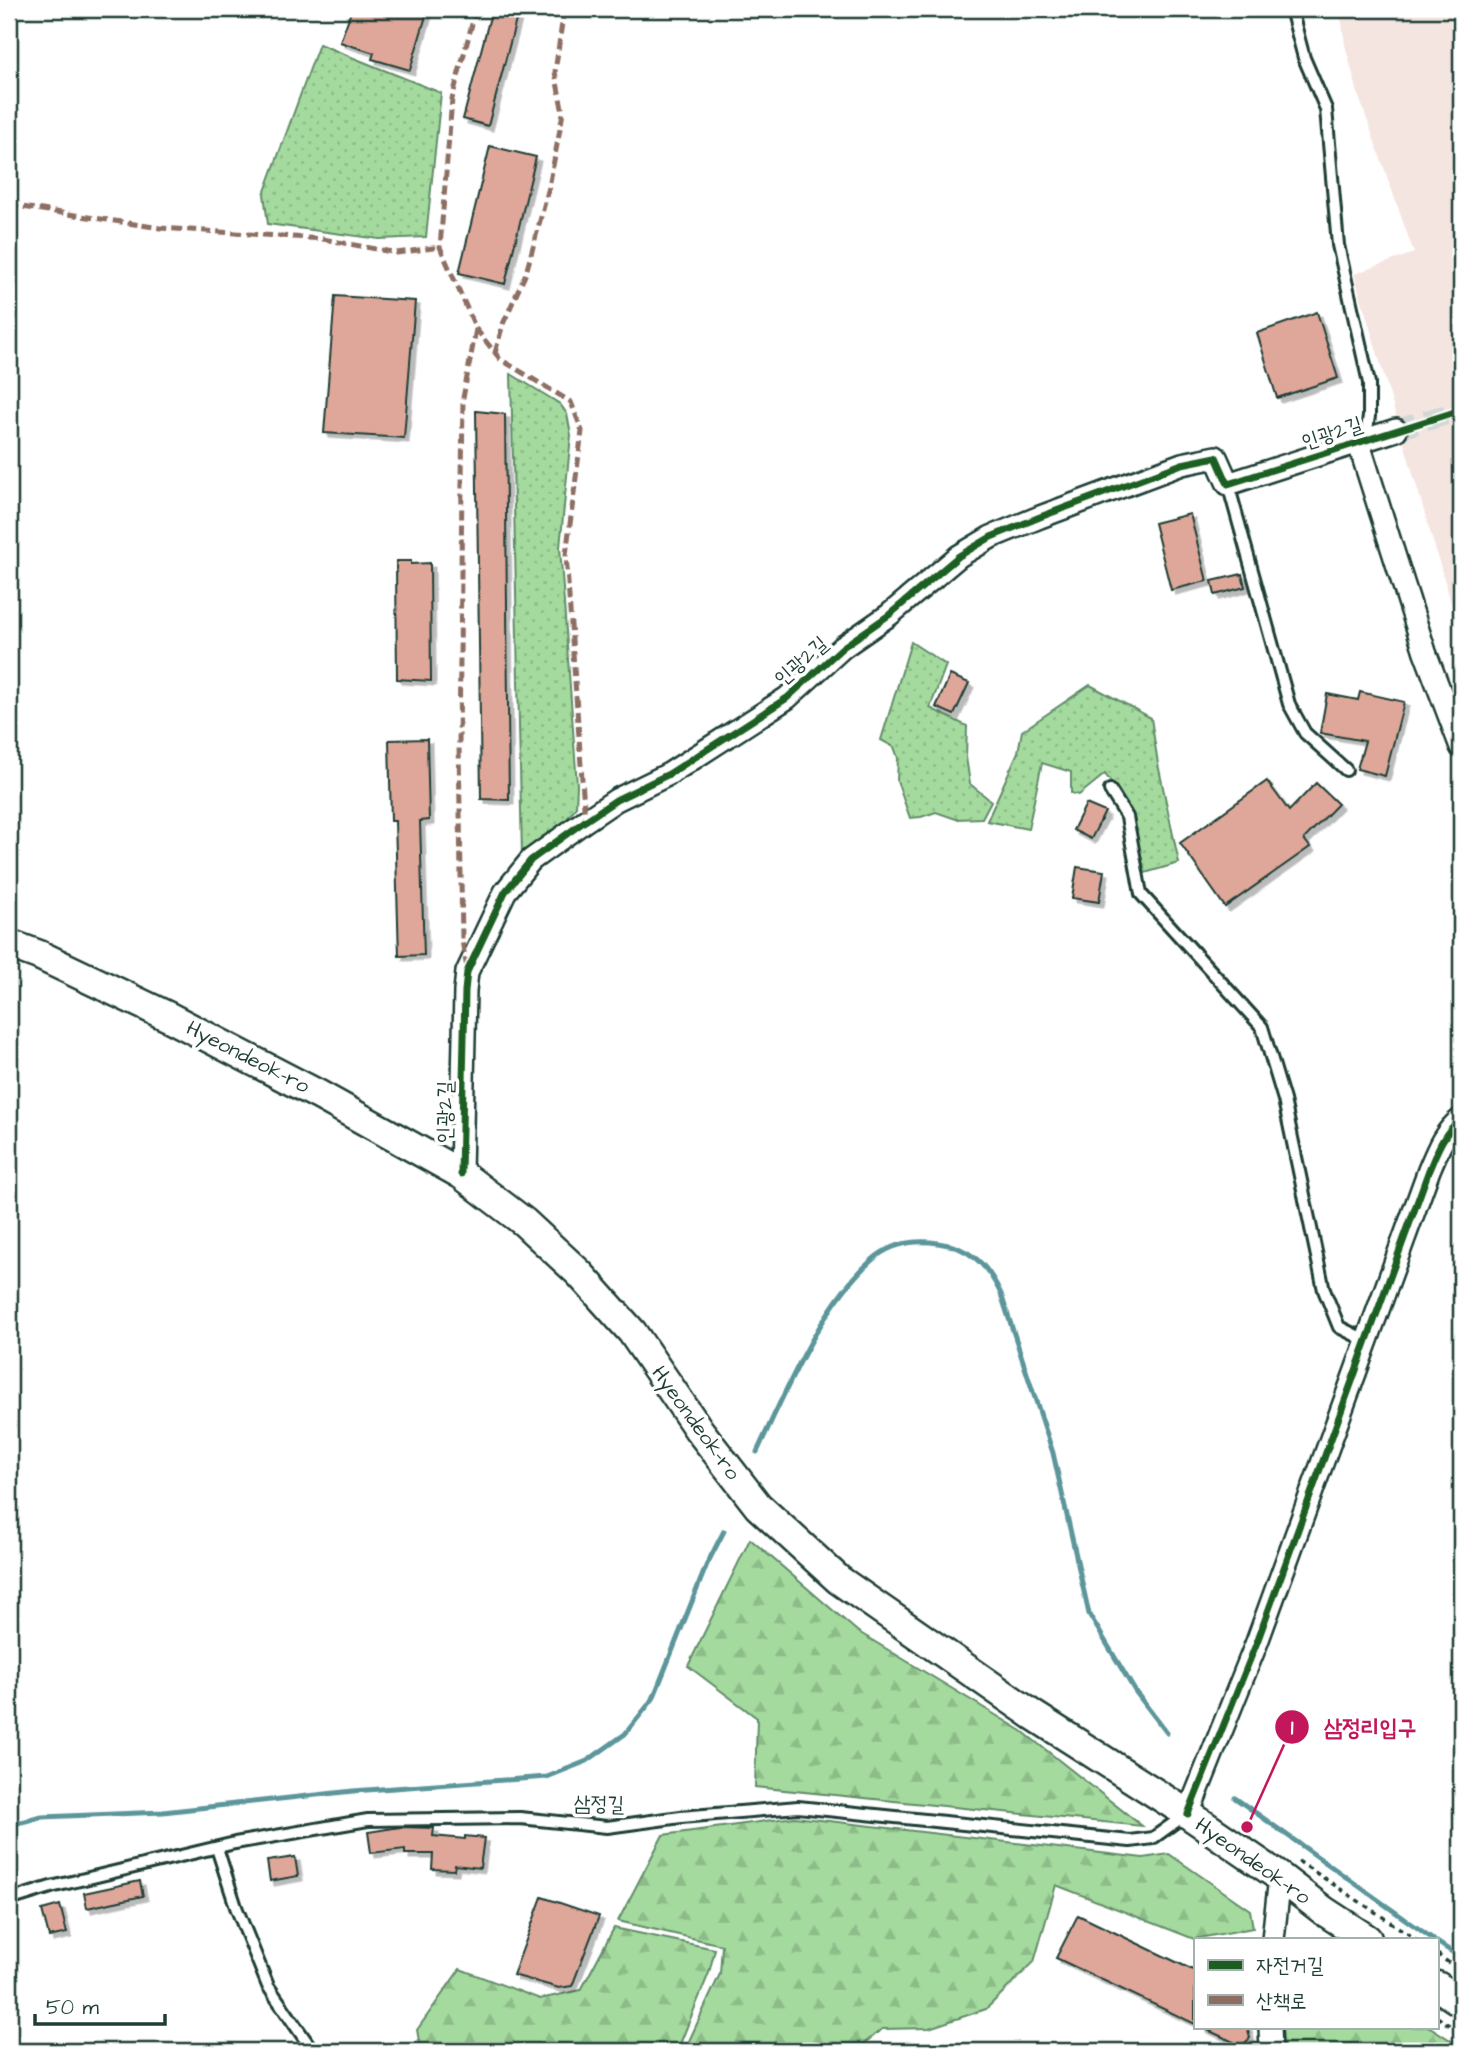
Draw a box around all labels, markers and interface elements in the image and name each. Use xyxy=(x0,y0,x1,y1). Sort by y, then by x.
street label: 인광2길 xyxy=(1298,409,1366,456)
street label: 인광2길 xyxy=(768,629,834,693)
street label: Hyeondeok-ro xyxy=(181,1014,315,1102)
street label: 인광2길 xyxy=(430,1080,460,1144)
street label: Hyeondeok-ro xyxy=(643,1360,747,1487)
callout: 삼정리입구 xyxy=(1275,1705,1430,1749)
text: 삼정리입구 xyxy=(1324,1712,1416,1744)
text: 1 xyxy=(1291,1713,1294,1742)
street label: 삼정길 xyxy=(573,1789,625,1819)
street label: Hyeondeok-ro xyxy=(1188,1810,1317,1913)
legend xyxy=(1194,1938,1438,2028)
text: 자전거길 xyxy=(1256,1951,1324,1980)
scale bar xyxy=(35,1983,164,2027)
text: 산책로 xyxy=(1256,1987,1307,2016)
text: 50 m xyxy=(46,1993,100,2022)

